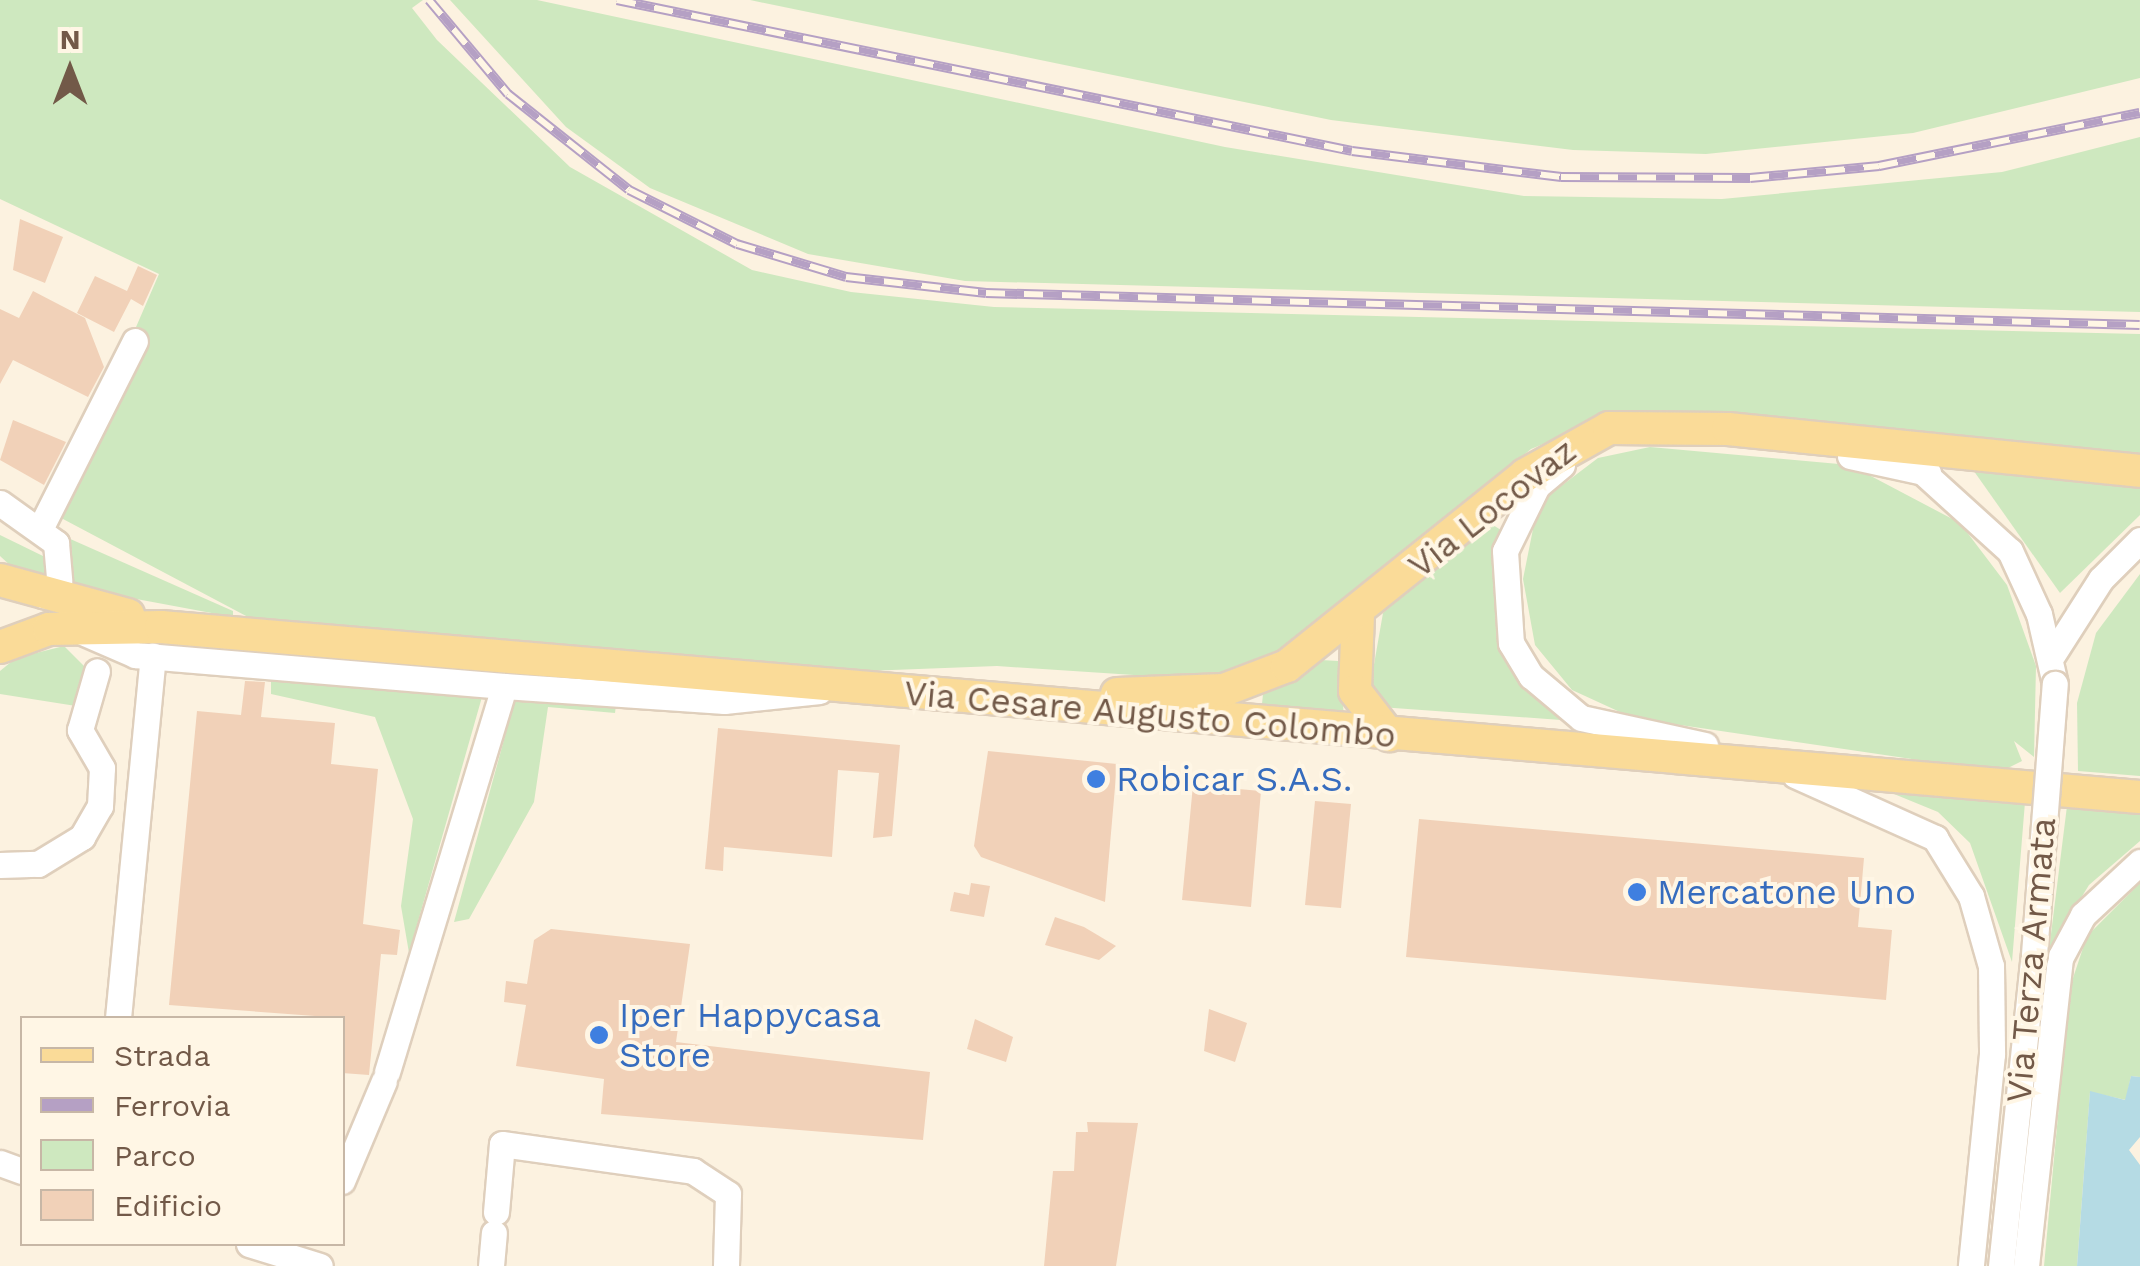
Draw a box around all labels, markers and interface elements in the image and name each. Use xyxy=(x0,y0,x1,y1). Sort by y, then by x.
north arrow xyxy=(20,20,120,120)
text: N xyxy=(60,23,80,56)
street label: Via Locovaz xyxy=(1399,429,1585,587)
street label: Via Cesare Augusto Colombo xyxy=(901,671,1399,757)
place label: Robicar S.A.S. xyxy=(1116,758,1353,800)
marker: Robicar S.A.S. xyxy=(1085,768,1107,790)
street label: Via Terza Armata xyxy=(1997,814,2065,1106)
place label: Mercatone Uno xyxy=(1657,871,1916,913)
marker: Mercatone Uno xyxy=(1626,881,1648,903)
place label: Iper Happycasa Store xyxy=(619,994,882,1076)
legend xyxy=(20,1016,345,1246)
marker: Iper Happycasa Store xyxy=(588,1024,610,1046)
text: Strada xyxy=(114,1038,210,1073)
text: Ferrovia xyxy=(114,1088,231,1123)
text: Parco xyxy=(114,1138,196,1173)
text: Edificio xyxy=(114,1188,222,1223)

